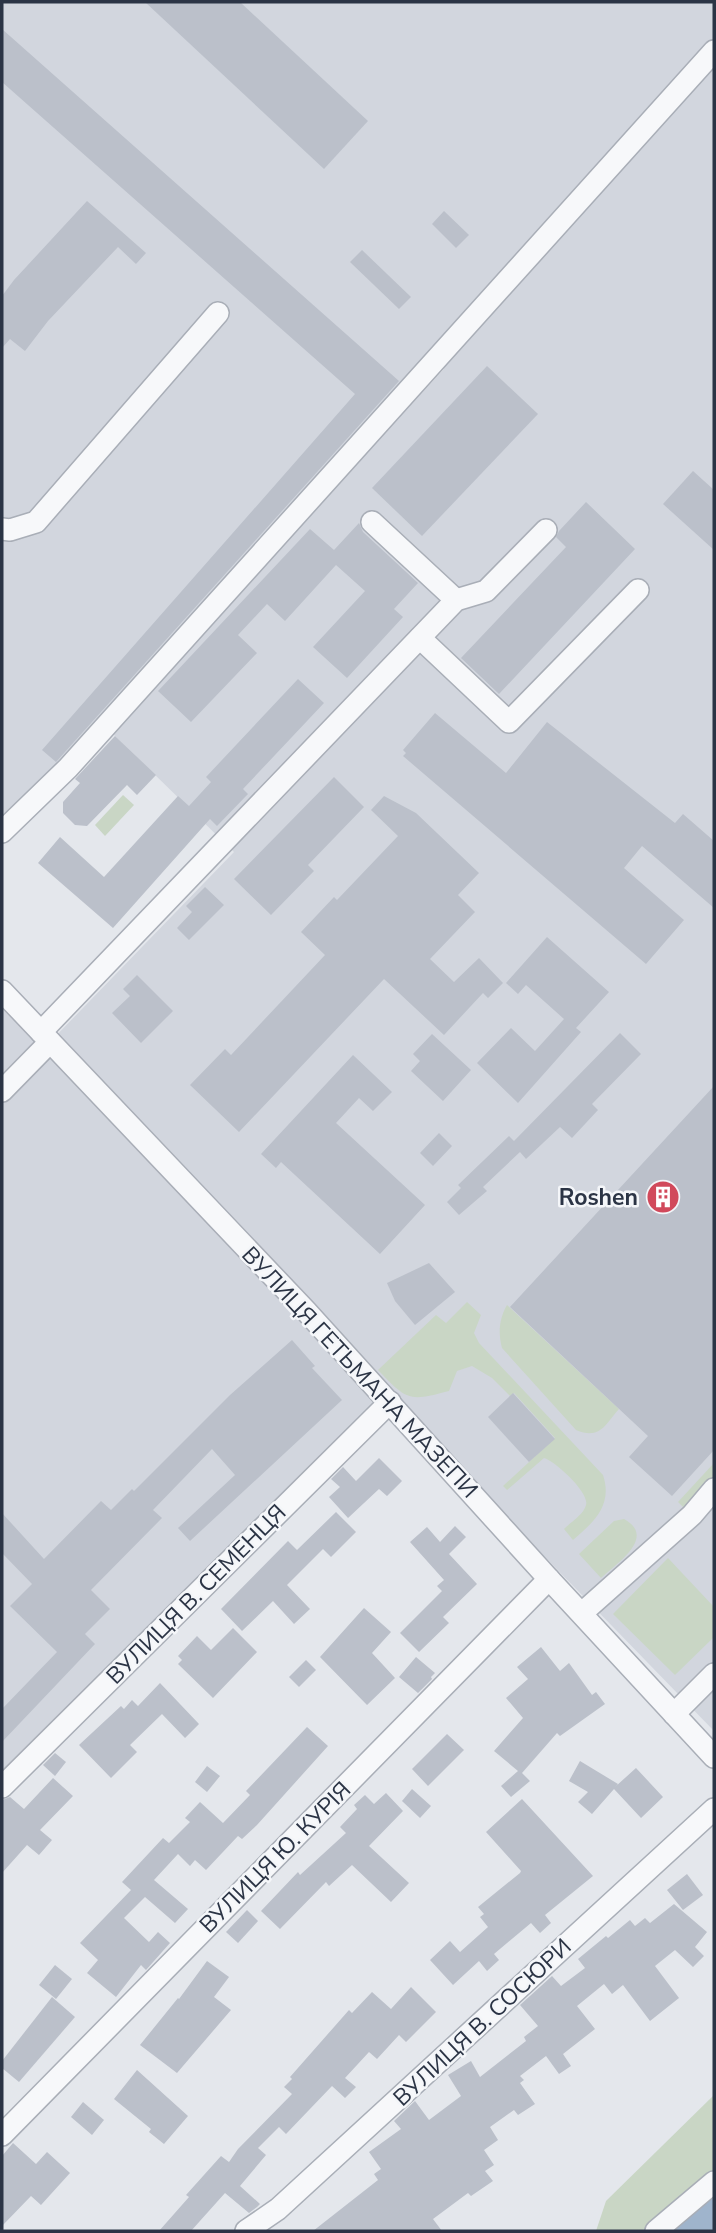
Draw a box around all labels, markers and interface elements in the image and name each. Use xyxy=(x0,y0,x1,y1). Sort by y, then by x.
building icon: Roshen xyxy=(644,1178,682,1216)
place label: Roshen xyxy=(559,1182,638,1213)
street label: ВУЛИЦЯ ГЕТЬМАНА МАЗЕПИ xyxy=(235,1240,485,1505)
street label: ВУЛИЦЯ В. СЕМЕНЦЯ xyxy=(100,1498,293,1691)
street label: ВУЛИЦЯ Ю. КУРІЯ xyxy=(193,1775,358,1940)
street label: ВУЛИЦЯ В. СОСЮРИ xyxy=(387,1932,578,2113)

